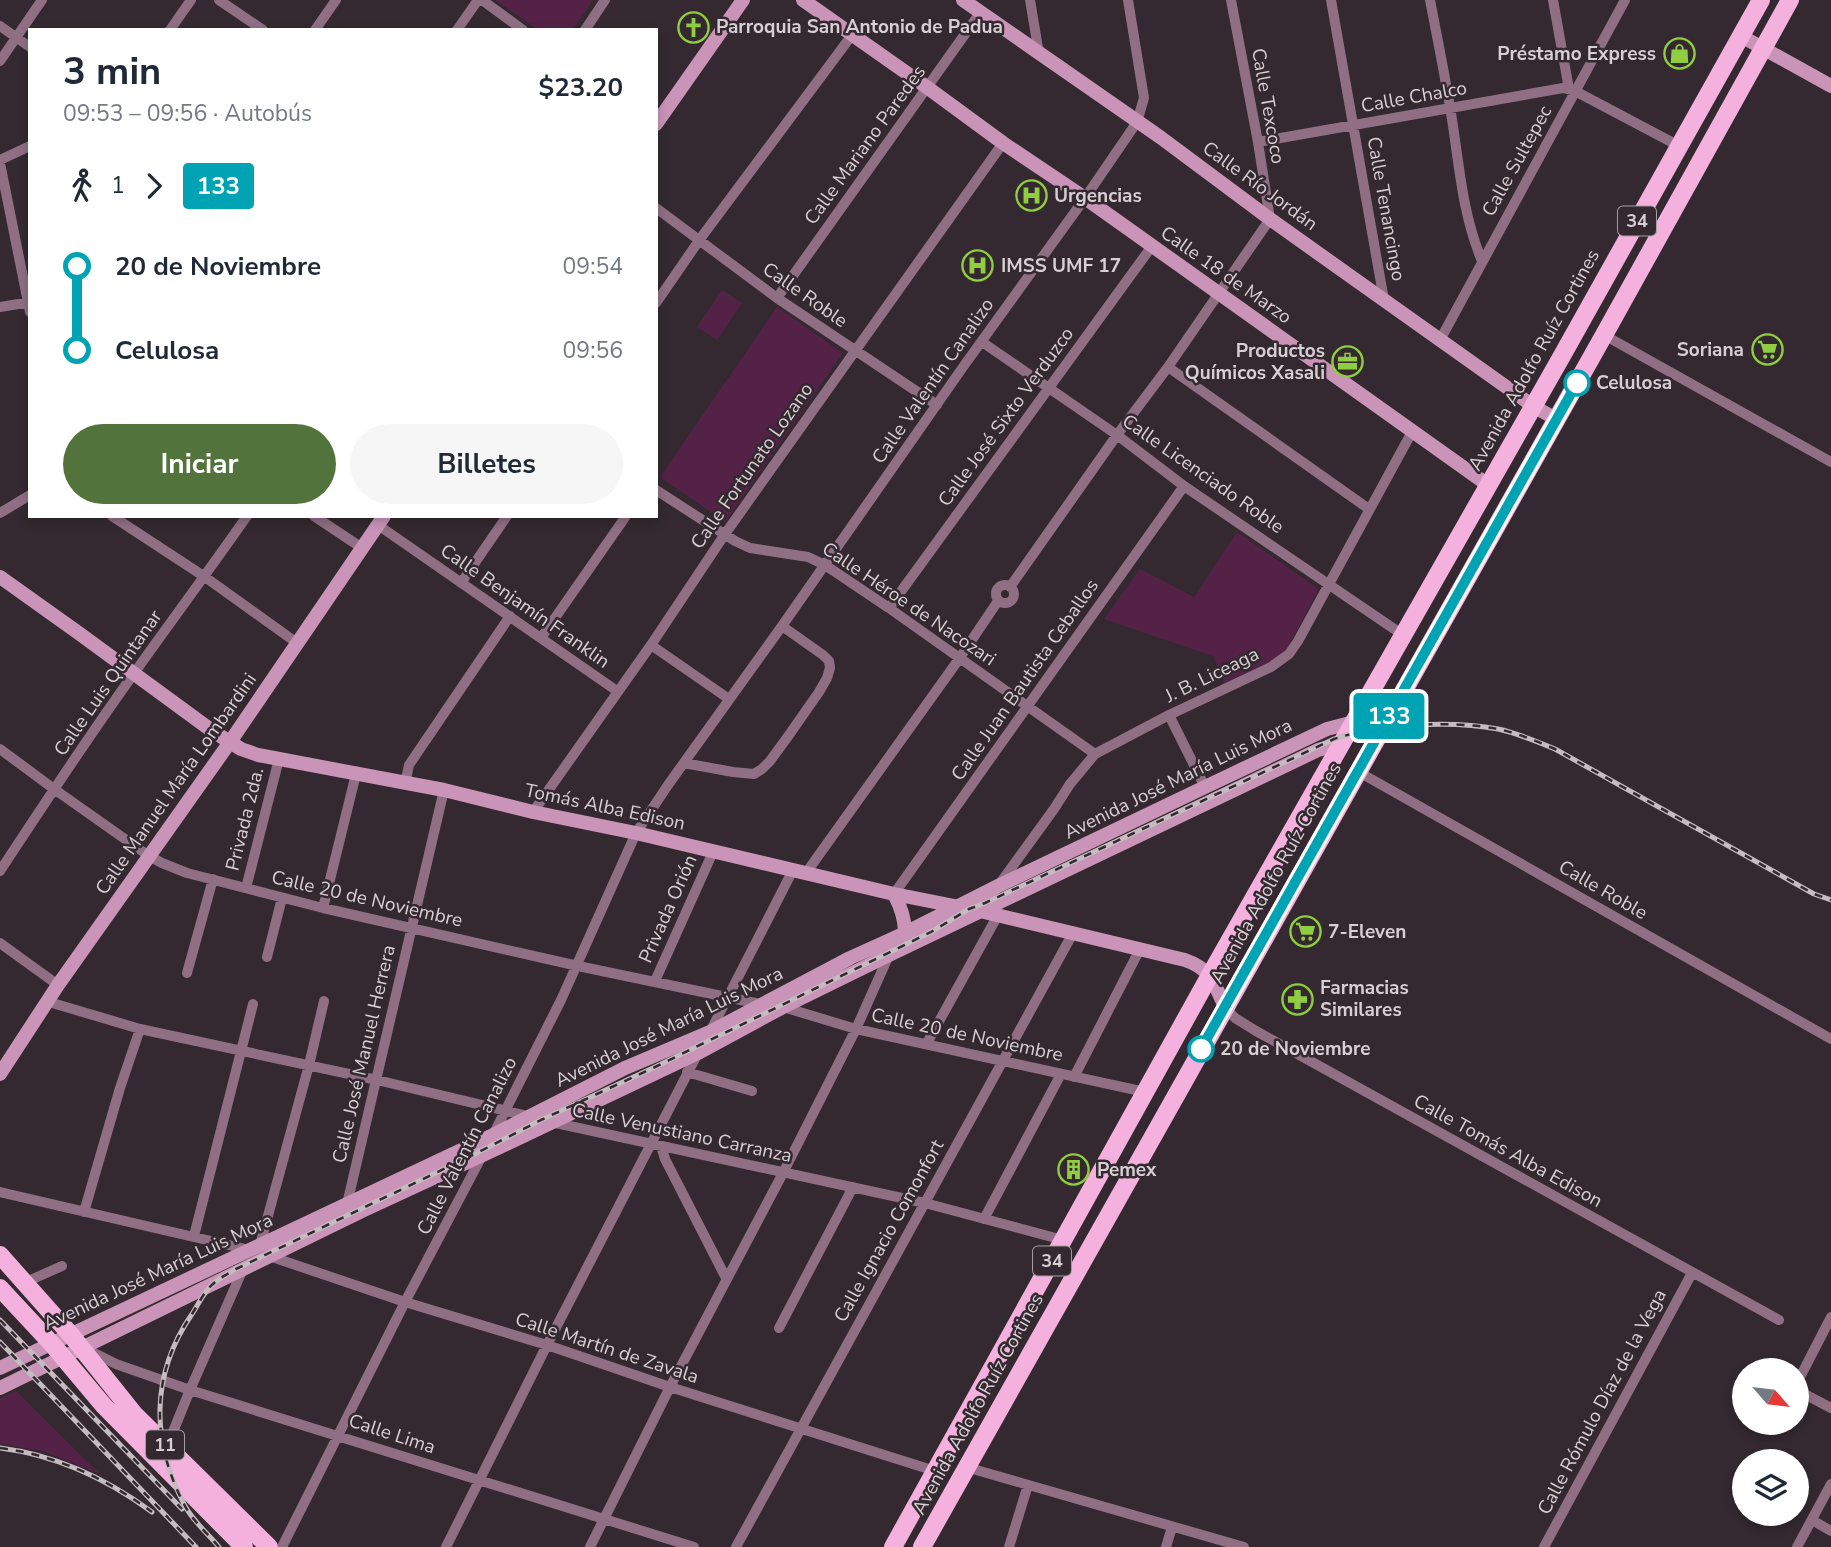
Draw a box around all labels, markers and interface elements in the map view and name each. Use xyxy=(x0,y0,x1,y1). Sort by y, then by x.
church icon: Parroquia San Antonio de Padua xyxy=(676,10,710,44)
place label: Parroquia San Antonio de Padua xyxy=(716,14,1003,40)
shop icon: Préstamo Express xyxy=(1662,37,1696,71)
place label: Préstamo Express xyxy=(1497,41,1656,67)
text: 3 min xyxy=(63,46,161,97)
street label: Calle Texcoco xyxy=(1245,46,1291,166)
street label: Calle Mariano Paredes xyxy=(798,60,932,230)
text: $23.20 xyxy=(539,70,623,105)
street label: Calle Chalco xyxy=(1359,75,1469,119)
text: 09:53 – 09:56 · Autobús xyxy=(63,98,312,129)
street label: Calle Sultepec xyxy=(1476,101,1558,221)
street label: Calle Río Jordán xyxy=(1197,135,1323,237)
street label: Calle Tenancingo xyxy=(1361,135,1411,283)
icon: walk xyxy=(63,167,101,205)
icon: forward xyxy=(135,167,173,205)
text: 1 xyxy=(111,170,125,201)
text: 133 xyxy=(197,170,240,202)
hospital icon: Urgencias xyxy=(1014,179,1048,213)
place label: Urgencias xyxy=(1054,183,1142,209)
road number: 34 xyxy=(1618,206,1656,236)
street label: Calle 18 de Marzo xyxy=(1155,220,1297,330)
street label: Avenida Adolfo Ruíz Cortines xyxy=(1462,245,1606,475)
text: 20 de Noviembre xyxy=(115,249,321,284)
hospital icon: IMSS UMF 17 xyxy=(961,249,995,283)
text: 09:54 xyxy=(563,251,623,282)
place label: IMSS UMF 17 xyxy=(1001,253,1121,279)
street label: Calle Roble xyxy=(757,256,853,334)
street label: Calle Valentín Canalizo xyxy=(866,293,1000,469)
street label: Calle José Sixto Verduzco xyxy=(932,322,1080,512)
text: Celulosa xyxy=(115,333,219,368)
supermarket icon: Soriana xyxy=(1750,333,1784,367)
text: 09:56 xyxy=(563,335,623,366)
place label: Soriana xyxy=(1677,337,1744,363)
place label: Productos Químicos Xasali xyxy=(1185,338,1325,386)
office icon: Productos Químicos Xasali xyxy=(1331,345,1365,379)
marker: Celulosa xyxy=(1564,370,1590,396)
place label: Celulosa xyxy=(1596,370,1672,396)
street label: Calle Fortunato Lozano xyxy=(685,378,819,554)
street label: Calle Licenciado Roble xyxy=(1117,408,1289,540)
button: Iniciar xyxy=(63,424,336,504)
button: Billetes xyxy=(350,424,623,504)
street label: Calle Héroe de Nacozari xyxy=(817,536,1001,672)
street label: Calle Benjamín Franklin xyxy=(435,538,615,674)
street label: Calle Juan Bautista Ceballos xyxy=(945,574,1105,786)
street label: Calle Luis Quintanar xyxy=(48,605,168,761)
street label: J. B. Liceaga xyxy=(1160,641,1263,709)
street label: Calle Manuel María Lombardini xyxy=(89,668,263,900)
line badge: 133 xyxy=(1349,693,1429,739)
text: 133 xyxy=(1367,700,1411,732)
street label: Avenida José María Luis Mora xyxy=(1060,712,1296,846)
street label: Avenida Adolfo Ruíz Cortines xyxy=(1204,758,1348,988)
street label: Privada 2da. xyxy=(220,765,270,873)
street label: Tomás Alba Edison xyxy=(522,777,688,837)
street label: Privada Orión xyxy=(633,851,703,967)
street label: Calle Roble xyxy=(1554,854,1652,926)
street label: Calle 20 de Noviembre xyxy=(269,864,465,934)
supermarket icon: 7-Eleven xyxy=(1288,915,1322,949)
place label: 7-Eleven xyxy=(1328,919,1406,945)
street label: Calle José Manuel Herrera xyxy=(326,943,402,1165)
street label: Avenida José María Luis Mora xyxy=(551,960,787,1094)
place label: Farmacias Similares xyxy=(1320,975,1409,1023)
pharmacy icon: Farmacias Similares xyxy=(1280,982,1314,1016)
street label: Calle 20 de Noviembre xyxy=(869,1002,1065,1068)
marker: 20 de Noviembre xyxy=(1188,1036,1214,1062)
place label: 20 de Noviembre xyxy=(1220,1036,1371,1062)
street label: Calle Valentín Canalizo xyxy=(411,1053,523,1239)
street label: Calle Tomás Alba Edison xyxy=(1409,1088,1607,1214)
street label: Calle Venustiano Carranza xyxy=(570,1097,794,1169)
street label: Calle Ignacio Comonfort xyxy=(828,1135,950,1327)
building icon: Pemex xyxy=(1057,1153,1091,1187)
place label: Pemex xyxy=(1097,1157,1157,1183)
street label: Avenida José María Luis Mora xyxy=(39,1207,277,1337)
road number: 34 xyxy=(1033,1246,1071,1276)
street label: Calle Rómulo Díaz de la Vega xyxy=(1531,1285,1673,1519)
street label: Avenida Adolfo Ruíz Cortines xyxy=(906,1289,1050,1519)
street label: Calle Martín de Zavala xyxy=(512,1306,702,1390)
north arrow xyxy=(1732,1358,1810,1435)
map controls xyxy=(1732,1358,1809,1526)
street label: Calle Lima xyxy=(345,1408,439,1460)
road number: 11 xyxy=(146,1430,184,1460)
button: layers xyxy=(1732,1449,1809,1526)

